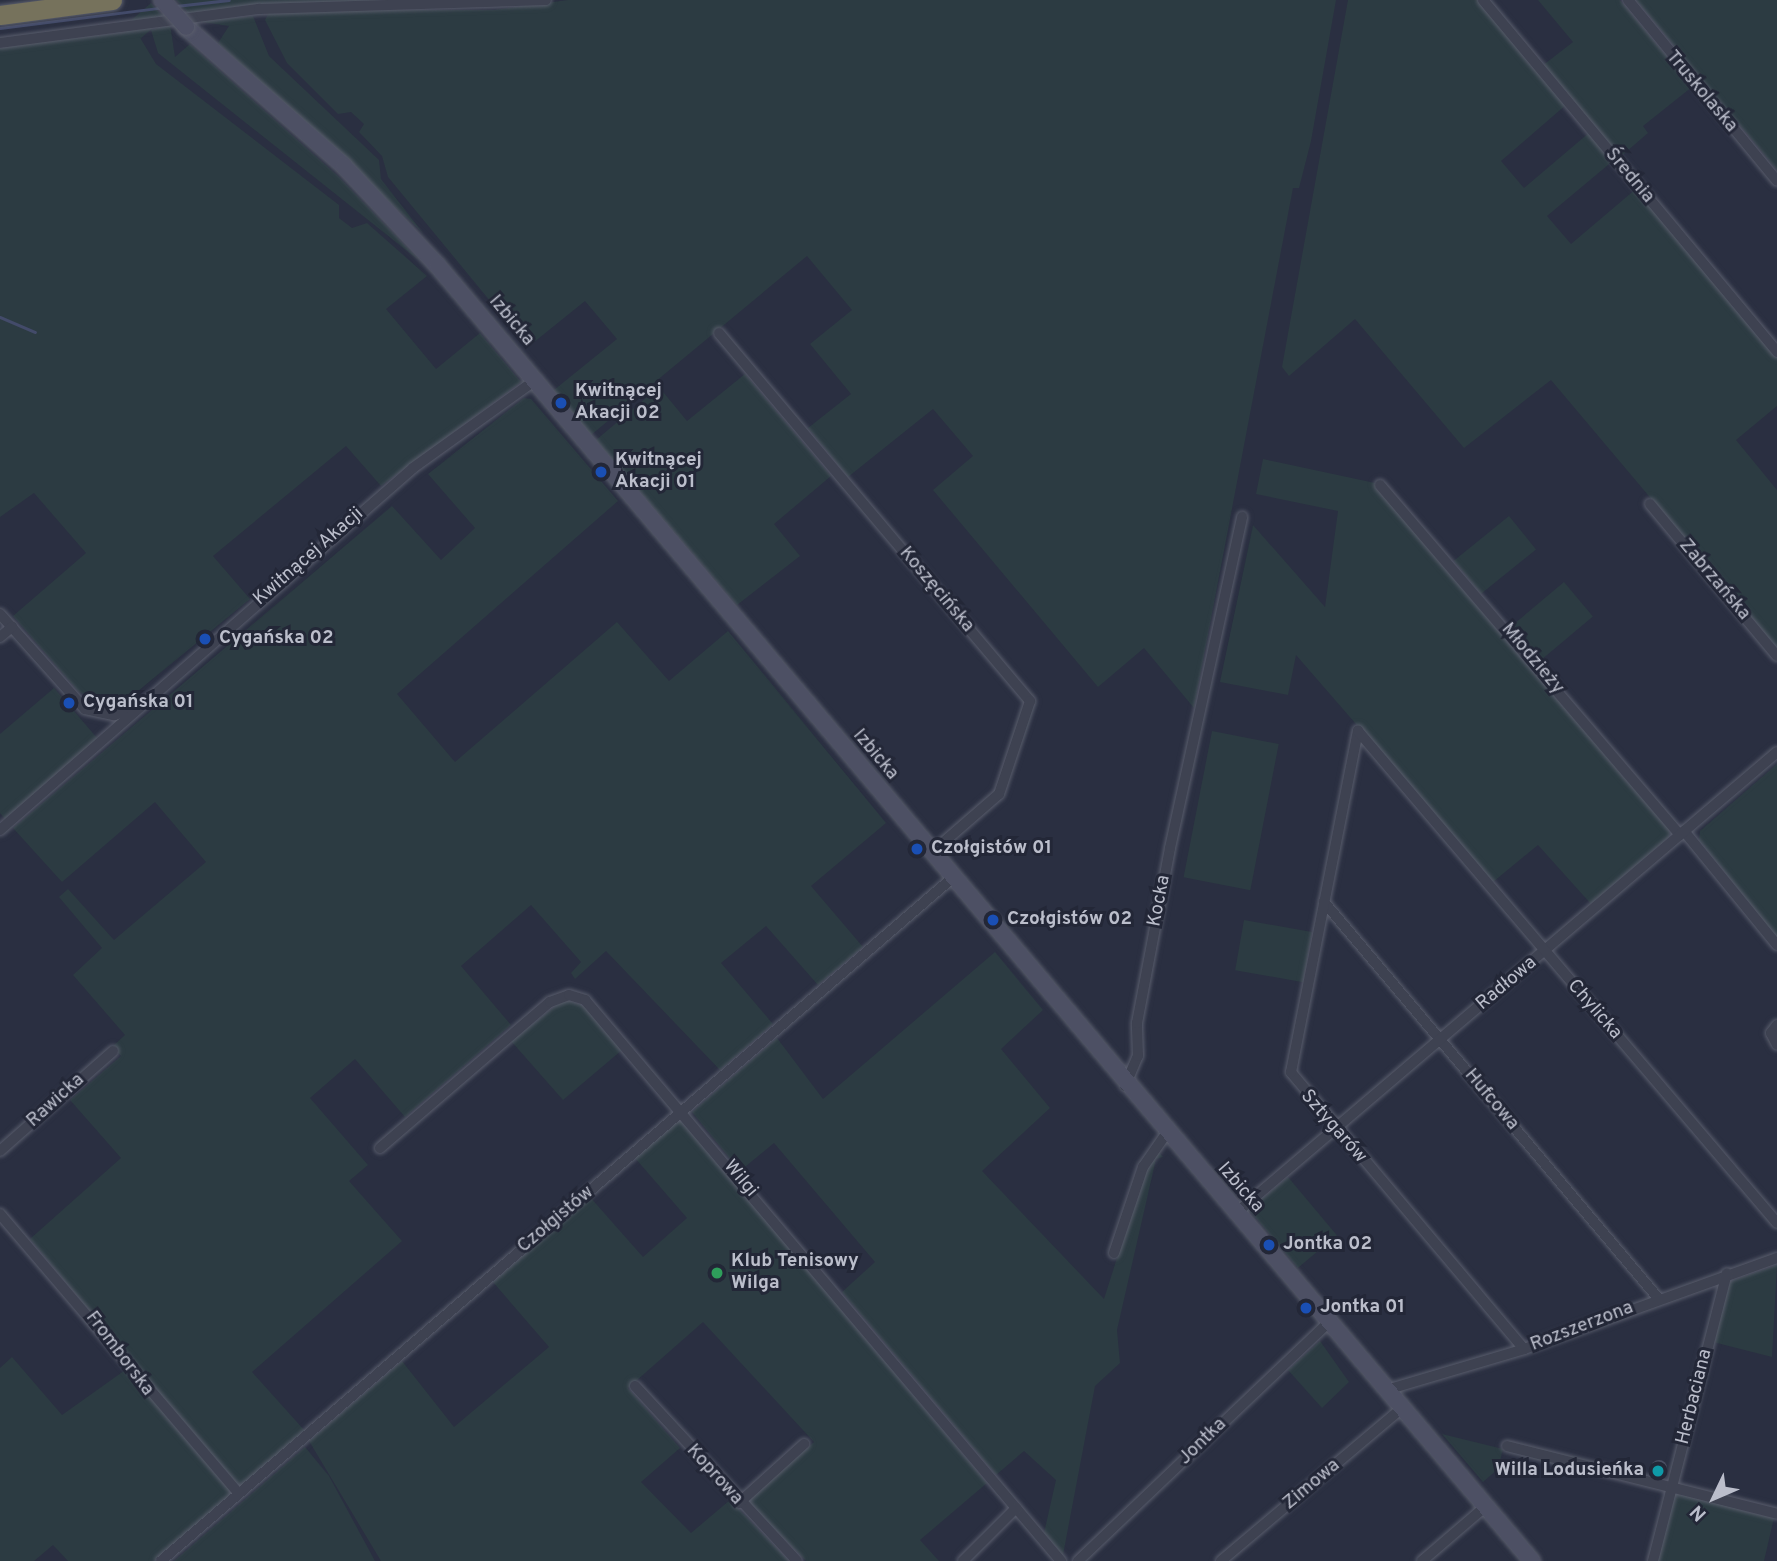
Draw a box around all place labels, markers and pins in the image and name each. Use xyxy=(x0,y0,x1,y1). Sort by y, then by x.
place label: Kwitnącej Akacji 02 xyxy=(575,381,662,425)
marker: Kwitnącej Akacji 02 xyxy=(553,395,569,411)
place label: Kwitnącej Akacji 01 xyxy=(615,450,702,494)
marker: Kwitnącej Akacji 01 xyxy=(593,464,609,480)
place label: Cygańska 02 xyxy=(219,628,334,650)
marker: Cygańska 02 xyxy=(197,631,213,647)
place label: Cygańska 01 xyxy=(83,692,194,714)
marker: Cygańska 01 xyxy=(61,695,77,711)
place label: Czołgistów 01 xyxy=(931,838,1052,860)
marker: Czołgistów 01 xyxy=(909,841,925,857)
place label: Czołgistów 02 xyxy=(1007,909,1132,931)
marker: Czołgistów 02 xyxy=(985,912,1001,928)
place label: Jontka 02 xyxy=(1283,1234,1372,1256)
marker: Jontka 02 xyxy=(1261,1237,1277,1253)
place label: Klub Tenisowy Wilga xyxy=(731,1251,859,1295)
marker: Klub Tenisowy Wilga xyxy=(709,1265,725,1281)
place label: Jontka 01 xyxy=(1320,1297,1405,1319)
marker: Jontka 01 xyxy=(1298,1300,1314,1316)
place label: Willa Lodusieńka xyxy=(1495,1460,1644,1482)
marker: Willa Lodusieńka xyxy=(1650,1463,1666,1479)

